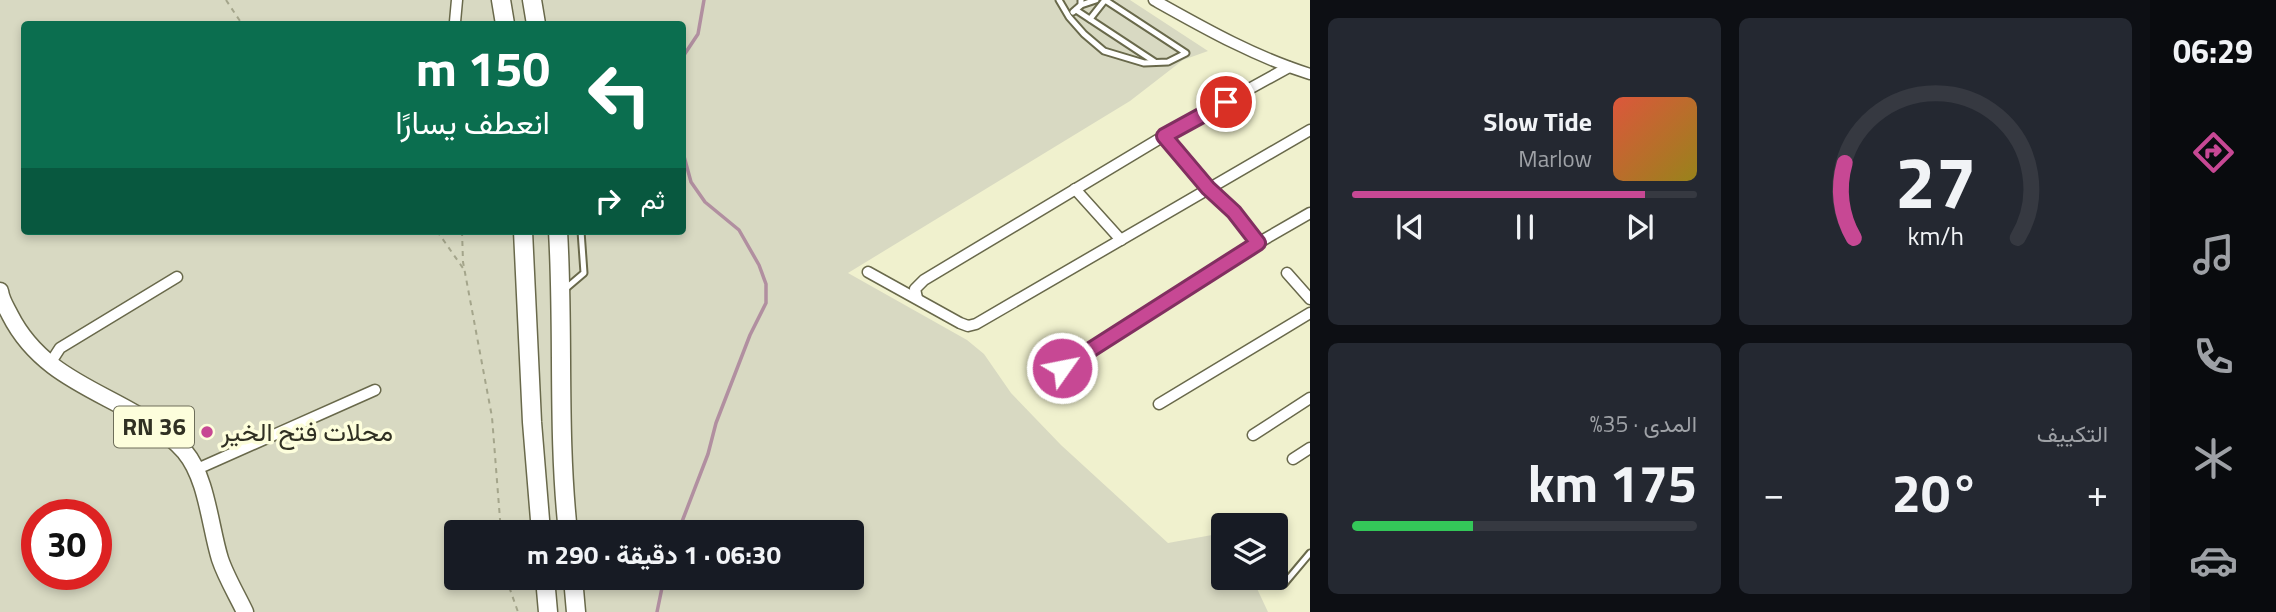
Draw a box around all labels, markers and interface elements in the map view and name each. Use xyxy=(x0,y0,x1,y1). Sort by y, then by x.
text: 06:29 xyxy=(2173,27,2253,75)
text: 150 m xyxy=(416,30,550,105)
icon: left xyxy=(574,49,665,140)
pin xyxy=(1196,72,1256,132)
icon: arrive xyxy=(1207,83,1245,121)
text: انعطف يسارًا xyxy=(395,98,550,146)
text: Slow Tide xyxy=(1483,102,1592,141)
text: 27 xyxy=(1895,126,1976,236)
icon: directions xyxy=(2189,128,2238,177)
text: Marlow xyxy=(1518,141,1592,176)
text: ثم xyxy=(641,180,665,219)
icon: right xyxy=(589,182,627,220)
icon: previous xyxy=(1391,208,1429,246)
icon: pause xyxy=(1506,208,1544,246)
icon: next xyxy=(1621,208,1659,246)
text: km/h xyxy=(1907,217,1964,255)
icon: music xyxy=(2189,230,2238,279)
position arrow xyxy=(1025,331,1099,405)
icon: phone xyxy=(2189,332,2238,381)
road number: RN 36 xyxy=(114,406,194,448)
text: المدى · 35% xyxy=(1590,406,1697,441)
place label: محلات فتح الخير xyxy=(220,412,393,451)
text: التكييف xyxy=(2037,416,2108,451)
marker: محلات فتح الخير xyxy=(199,424,215,440)
icon: climate xyxy=(2189,434,2238,483)
text: 175 km xyxy=(1528,443,1697,522)
text: 20° xyxy=(1892,453,1979,532)
text: − xyxy=(1763,464,1784,522)
text: + xyxy=(2087,464,2108,522)
speed limit sign: 30 xyxy=(21,499,112,590)
map controls xyxy=(1211,513,1288,590)
button: layers xyxy=(1211,513,1288,590)
text: 06:30 · 1 دقيقة · 290 m xyxy=(527,535,781,574)
icon: car xyxy=(2189,536,2238,585)

